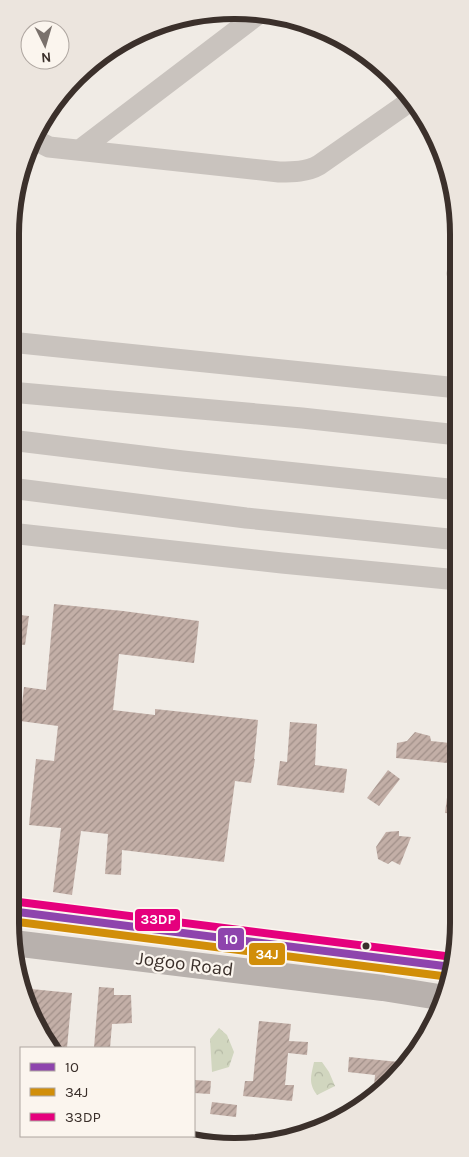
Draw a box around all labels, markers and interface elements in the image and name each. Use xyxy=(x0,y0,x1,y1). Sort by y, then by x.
north arrow xyxy=(20,20,70,70)
text: N xyxy=(40,49,52,66)
line badge: 33DP xyxy=(134,908,181,932)
text: 33DP xyxy=(140,911,176,928)
line badge: 10 xyxy=(217,927,245,951)
text: 10 xyxy=(224,931,238,948)
unlabelled marker xyxy=(361,941,371,951)
line badge: 34J xyxy=(248,942,286,966)
text: 34J xyxy=(255,946,279,963)
street label: Jogoo Road xyxy=(135,947,235,981)
legend xyxy=(20,1047,195,1137)
text: 10 xyxy=(65,1058,79,1076)
text: 34J xyxy=(65,1083,88,1101)
text: 33DP xyxy=(65,1108,101,1126)

